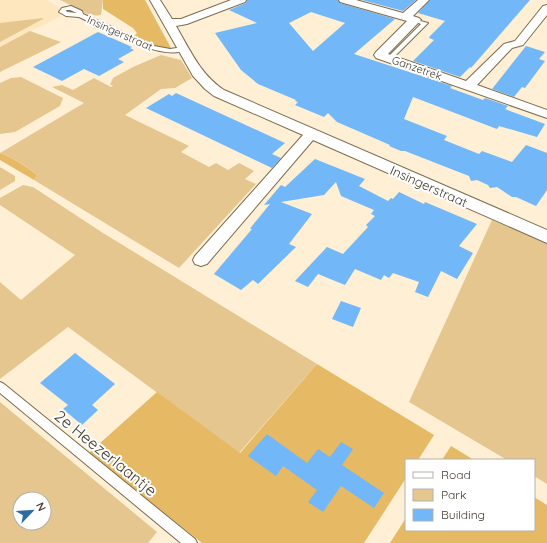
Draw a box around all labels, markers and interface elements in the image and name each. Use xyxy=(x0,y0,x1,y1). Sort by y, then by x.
street label: Insingerstraat xyxy=(85,12,155,54)
street label: Ganzetrek xyxy=(390,53,444,83)
street label: Insingerstraat xyxy=(388,162,470,210)
street label: 2e Heezerlaantje xyxy=(51,406,161,500)
legend xyxy=(405,459,535,531)
text: Road xyxy=(441,467,471,482)
text: Park xyxy=(441,487,466,502)
north arrow xyxy=(12,491,52,531)
text: N xyxy=(33,500,49,513)
text: Building xyxy=(441,507,485,522)

